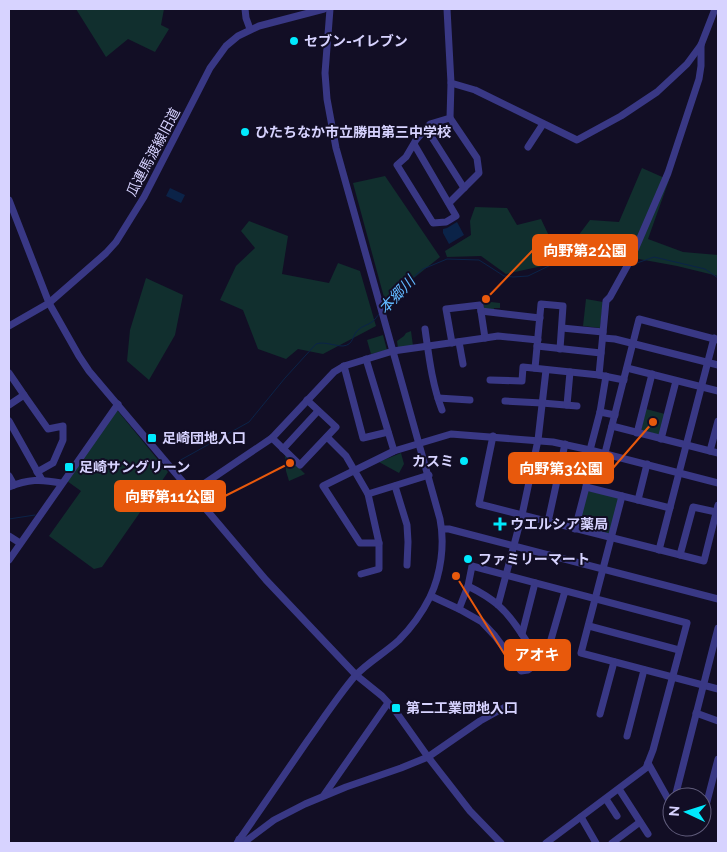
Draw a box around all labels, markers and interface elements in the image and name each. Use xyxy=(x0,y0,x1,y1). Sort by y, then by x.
place label: セブン-イレブン xyxy=(304,33,408,49)
marker: セブン-イレブン xyxy=(288,35,300,47)
street label: 瓜連馬渡線旧道 xyxy=(123,105,183,199)
place label: ひたちなか市立勝田第三中学校 xyxy=(255,124,451,140)
marker: ひたちなか市立勝田第三中学校 xyxy=(239,126,251,138)
callout: 向野第2公園 xyxy=(533,235,637,265)
text: 向野第2公園 xyxy=(543,242,627,260)
water label: 本郷川 xyxy=(375,271,420,318)
place label: 足崎団地入口 xyxy=(162,430,246,446)
marker: 足崎団地入口 xyxy=(146,432,158,444)
place label: カスミ xyxy=(412,453,454,469)
callout: 向野第3公園 xyxy=(509,453,613,483)
marker: カスミ xyxy=(458,455,470,467)
place label: 足崎サングリーン xyxy=(79,459,190,475)
text: 向野第3公園 xyxy=(519,460,603,478)
marker: 足崎サングリーン xyxy=(63,461,75,473)
callout: 向野第11公園 xyxy=(115,481,225,511)
text: 向野第11公園 xyxy=(125,488,215,506)
place label: ウエルシア薬局 xyxy=(510,516,608,532)
marker: ウエルシア薬局 xyxy=(494,518,506,530)
place label: ファミリーマート xyxy=(478,551,590,567)
marker: ファミリーマート xyxy=(462,553,474,565)
callout: アオキ xyxy=(505,640,570,670)
text: アオキ xyxy=(514,646,560,664)
place label: 第二工業団地入口 xyxy=(406,700,518,716)
marker: 第二工業団地入口 xyxy=(390,702,402,714)
north arrow xyxy=(662,787,712,837)
text: N xyxy=(666,805,682,817)

